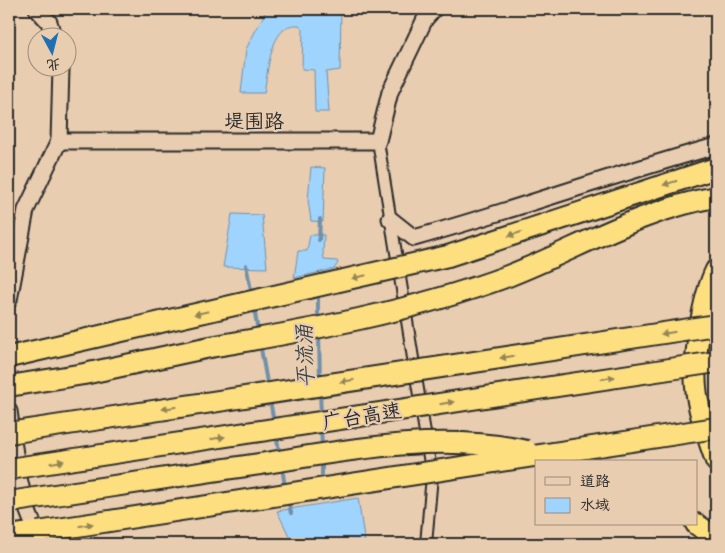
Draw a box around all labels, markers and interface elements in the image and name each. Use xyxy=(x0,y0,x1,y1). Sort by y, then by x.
north arrow xyxy=(28,28,78,78)
text: 北 xyxy=(46,55,62,74)
street label: 堤围路 xyxy=(224,109,285,134)
one-way arrow xyxy=(662,180,677,187)
one-way arrow xyxy=(508,230,523,238)
one-way arrow xyxy=(351,273,366,281)
one-way arrow xyxy=(193,309,208,317)
water label: 平流涌 xyxy=(291,323,319,388)
one-way arrow xyxy=(660,329,676,337)
one-way arrow xyxy=(499,353,515,361)
one-way arrow xyxy=(600,374,616,382)
one-way arrow xyxy=(338,378,354,386)
street label: 广台高速 xyxy=(321,398,404,435)
one-way arrow xyxy=(440,398,456,406)
one-way arrow xyxy=(160,405,176,413)
one-way arrow xyxy=(210,433,226,441)
one-way arrow xyxy=(49,458,65,466)
legend xyxy=(535,460,698,526)
text: 道路 xyxy=(580,472,610,491)
text: 水域 xyxy=(580,496,610,515)
one-way arrow xyxy=(78,520,94,528)

